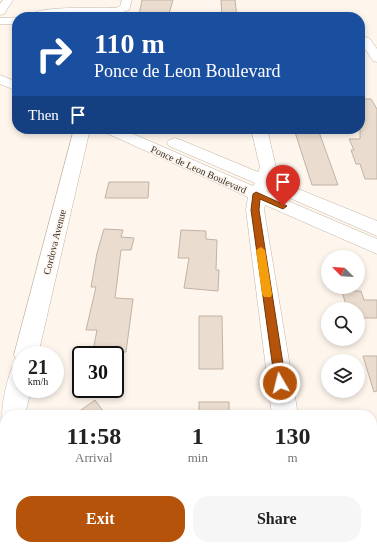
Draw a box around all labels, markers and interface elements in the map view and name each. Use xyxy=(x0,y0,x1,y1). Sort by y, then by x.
icon: right xyxy=(28,28,80,80)
text: 110 m xyxy=(94,28,165,59)
text: Ponce de Leon Boulevard xyxy=(94,61,280,81)
icon: arrive xyxy=(67,104,89,126)
text: Then xyxy=(28,107,59,123)
street label: Ponce de Leon Boulevard xyxy=(149,143,248,196)
pin xyxy=(266,165,300,206)
icon: arrive xyxy=(272,171,294,193)
street label: Cordova Avenue xyxy=(41,208,68,276)
north arrow xyxy=(321,250,365,294)
map controls xyxy=(321,250,365,398)
button: search xyxy=(321,302,365,346)
speed limit sign: 30 xyxy=(72,346,124,398)
button: layers xyxy=(321,354,365,398)
text: 21 xyxy=(28,356,48,378)
position arrow xyxy=(259,362,301,404)
text: km/h xyxy=(28,376,48,387)
text: 11:58 xyxy=(67,423,121,449)
text: 1 xyxy=(192,423,204,449)
text: 130 xyxy=(274,423,310,449)
text: Arrival xyxy=(75,450,113,465)
text: min xyxy=(188,450,208,465)
text: m xyxy=(287,450,298,465)
button: Exit xyxy=(16,496,185,542)
button: Share xyxy=(193,496,361,542)

